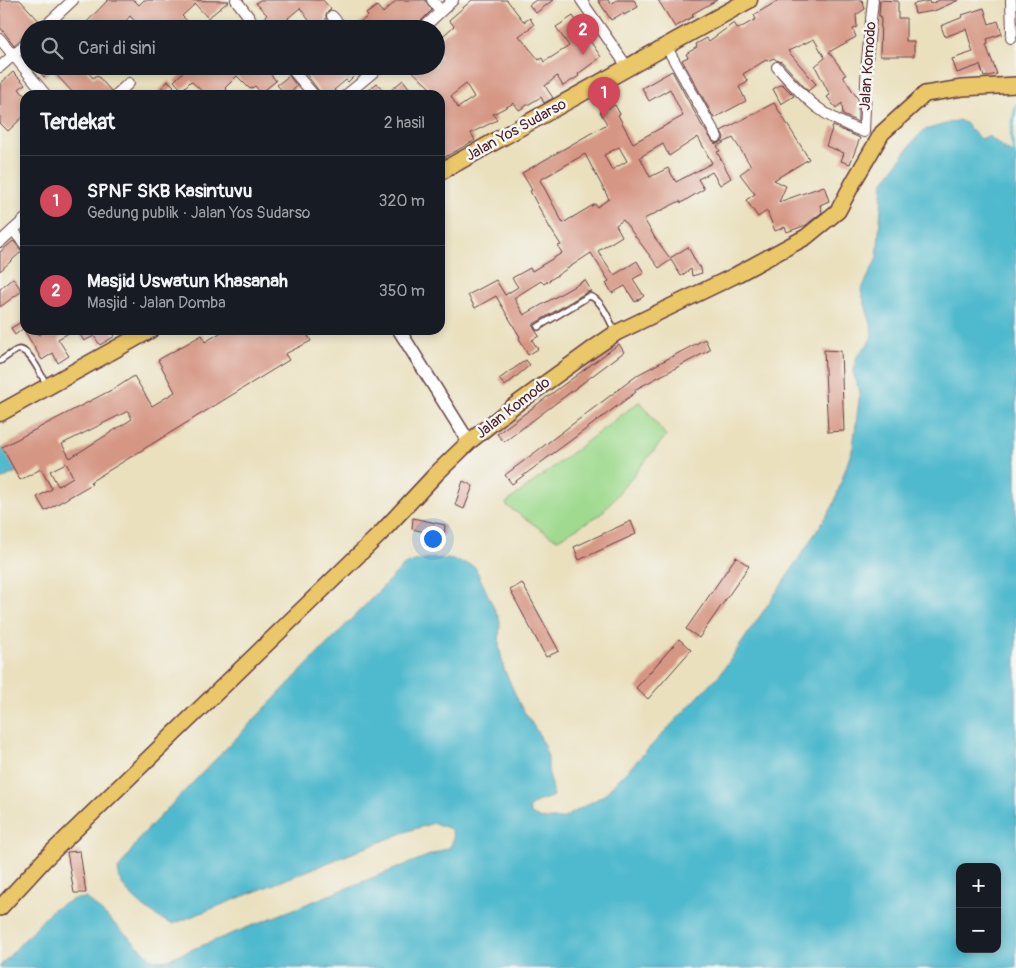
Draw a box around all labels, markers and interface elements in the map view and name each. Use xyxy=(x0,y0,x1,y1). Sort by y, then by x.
pin: 2 xyxy=(567,14,599,55)
search box xyxy=(20,20,445,75)
street label: Jalan Komodo xyxy=(855,21,881,111)
icon: search xyxy=(38,34,66,62)
text: Cari di sini xyxy=(78,36,155,60)
pin: 1 xyxy=(588,77,620,118)
street label: Jalan Yos Sudarso xyxy=(462,95,570,165)
text: Terdekat xyxy=(40,109,115,136)
text: 2 hasil xyxy=(384,113,425,133)
text: SPNF SKB Kasintuvu xyxy=(87,179,252,203)
text: 1 xyxy=(53,191,59,211)
text: 320 m xyxy=(379,191,425,211)
text: Gedung publik · Jalan Yos Sudarso xyxy=(87,203,310,223)
text: Masjid Uswatun Khasanah xyxy=(87,269,288,293)
text: 2 xyxy=(52,281,60,301)
text: 350 m xyxy=(379,281,425,301)
text: Masjid · Jalan Domba xyxy=(87,293,226,313)
street label: Jalan Komodo xyxy=(472,373,554,443)
your location xyxy=(420,526,446,552)
map controls xyxy=(956,863,1001,953)
button: + xyxy=(956,863,1001,908)
button: − xyxy=(956,908,1001,953)

